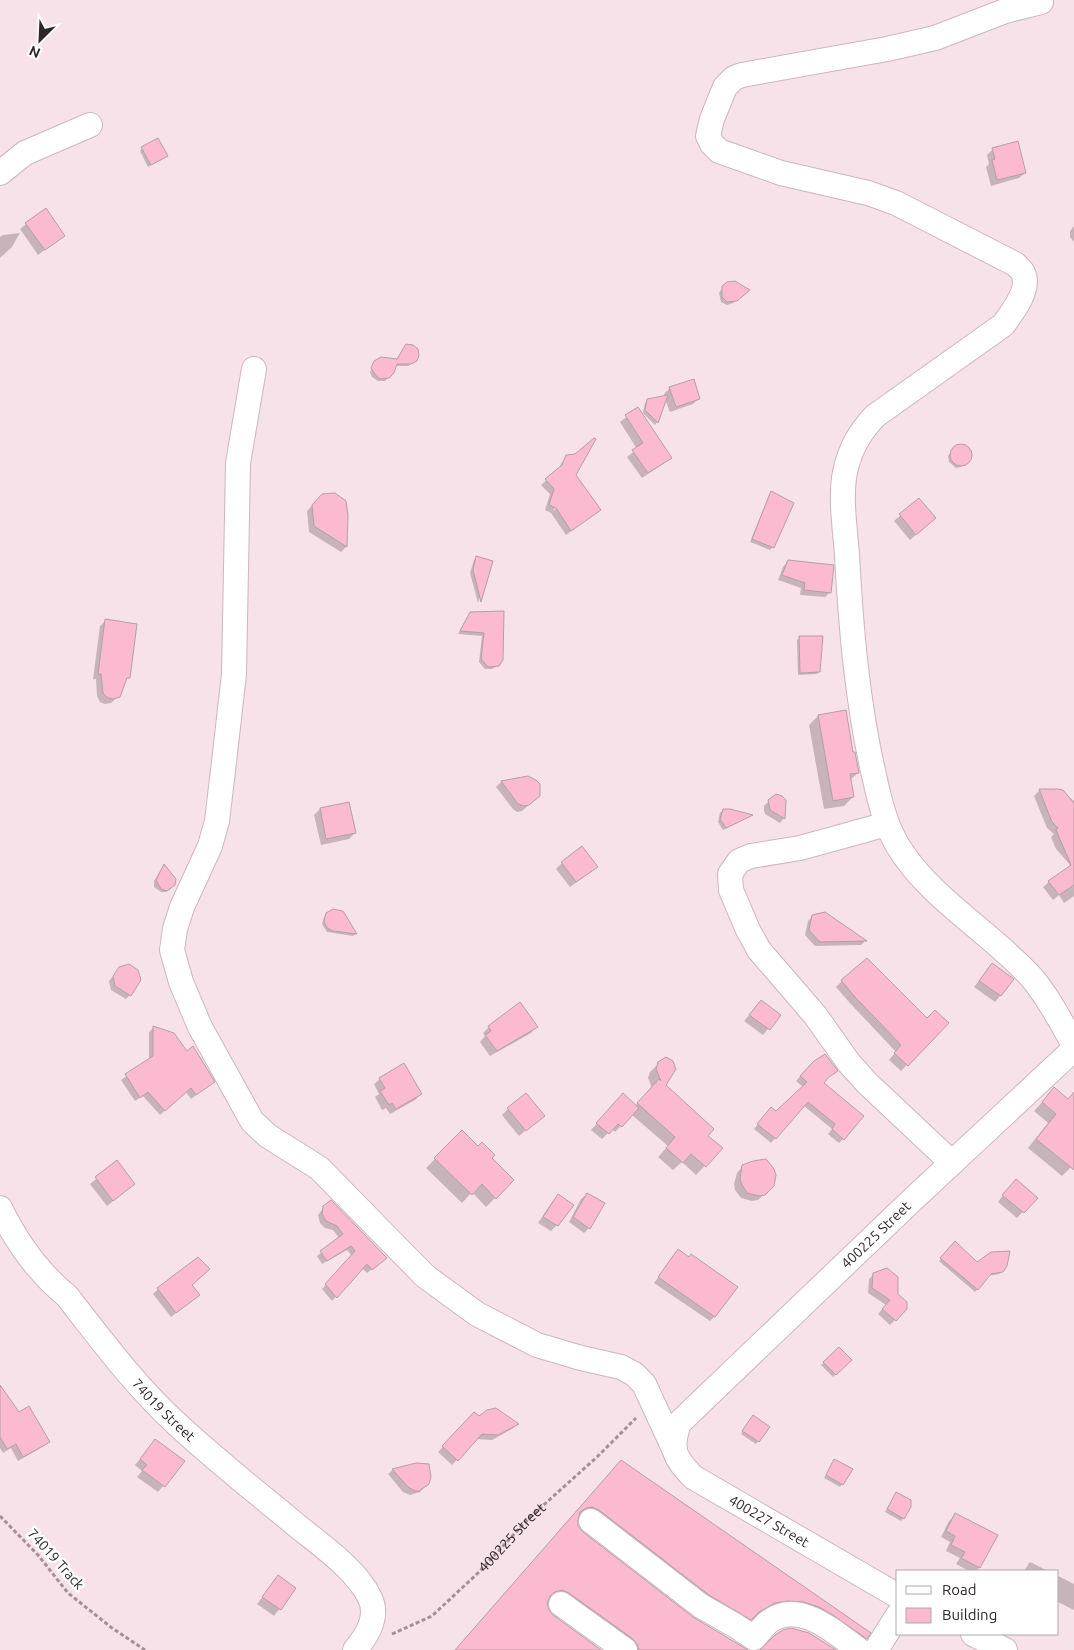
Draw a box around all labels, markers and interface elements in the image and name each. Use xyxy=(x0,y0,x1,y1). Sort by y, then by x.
north arrow xyxy=(15,15,65,65)
text: N xyxy=(27,42,43,61)
street label: 400225 Street xyxy=(838,1198,914,1271)
street label: 74019 Street xyxy=(129,1375,199,1445)
street label: 400227 Street xyxy=(726,1492,812,1551)
street label: 400225 Street xyxy=(475,1499,549,1575)
street label: 74019 Track xyxy=(25,1525,87,1593)
legend xyxy=(896,1570,1059,1635)
text: Road xyxy=(942,1581,977,1598)
text: Building xyxy=(942,1606,997,1623)

